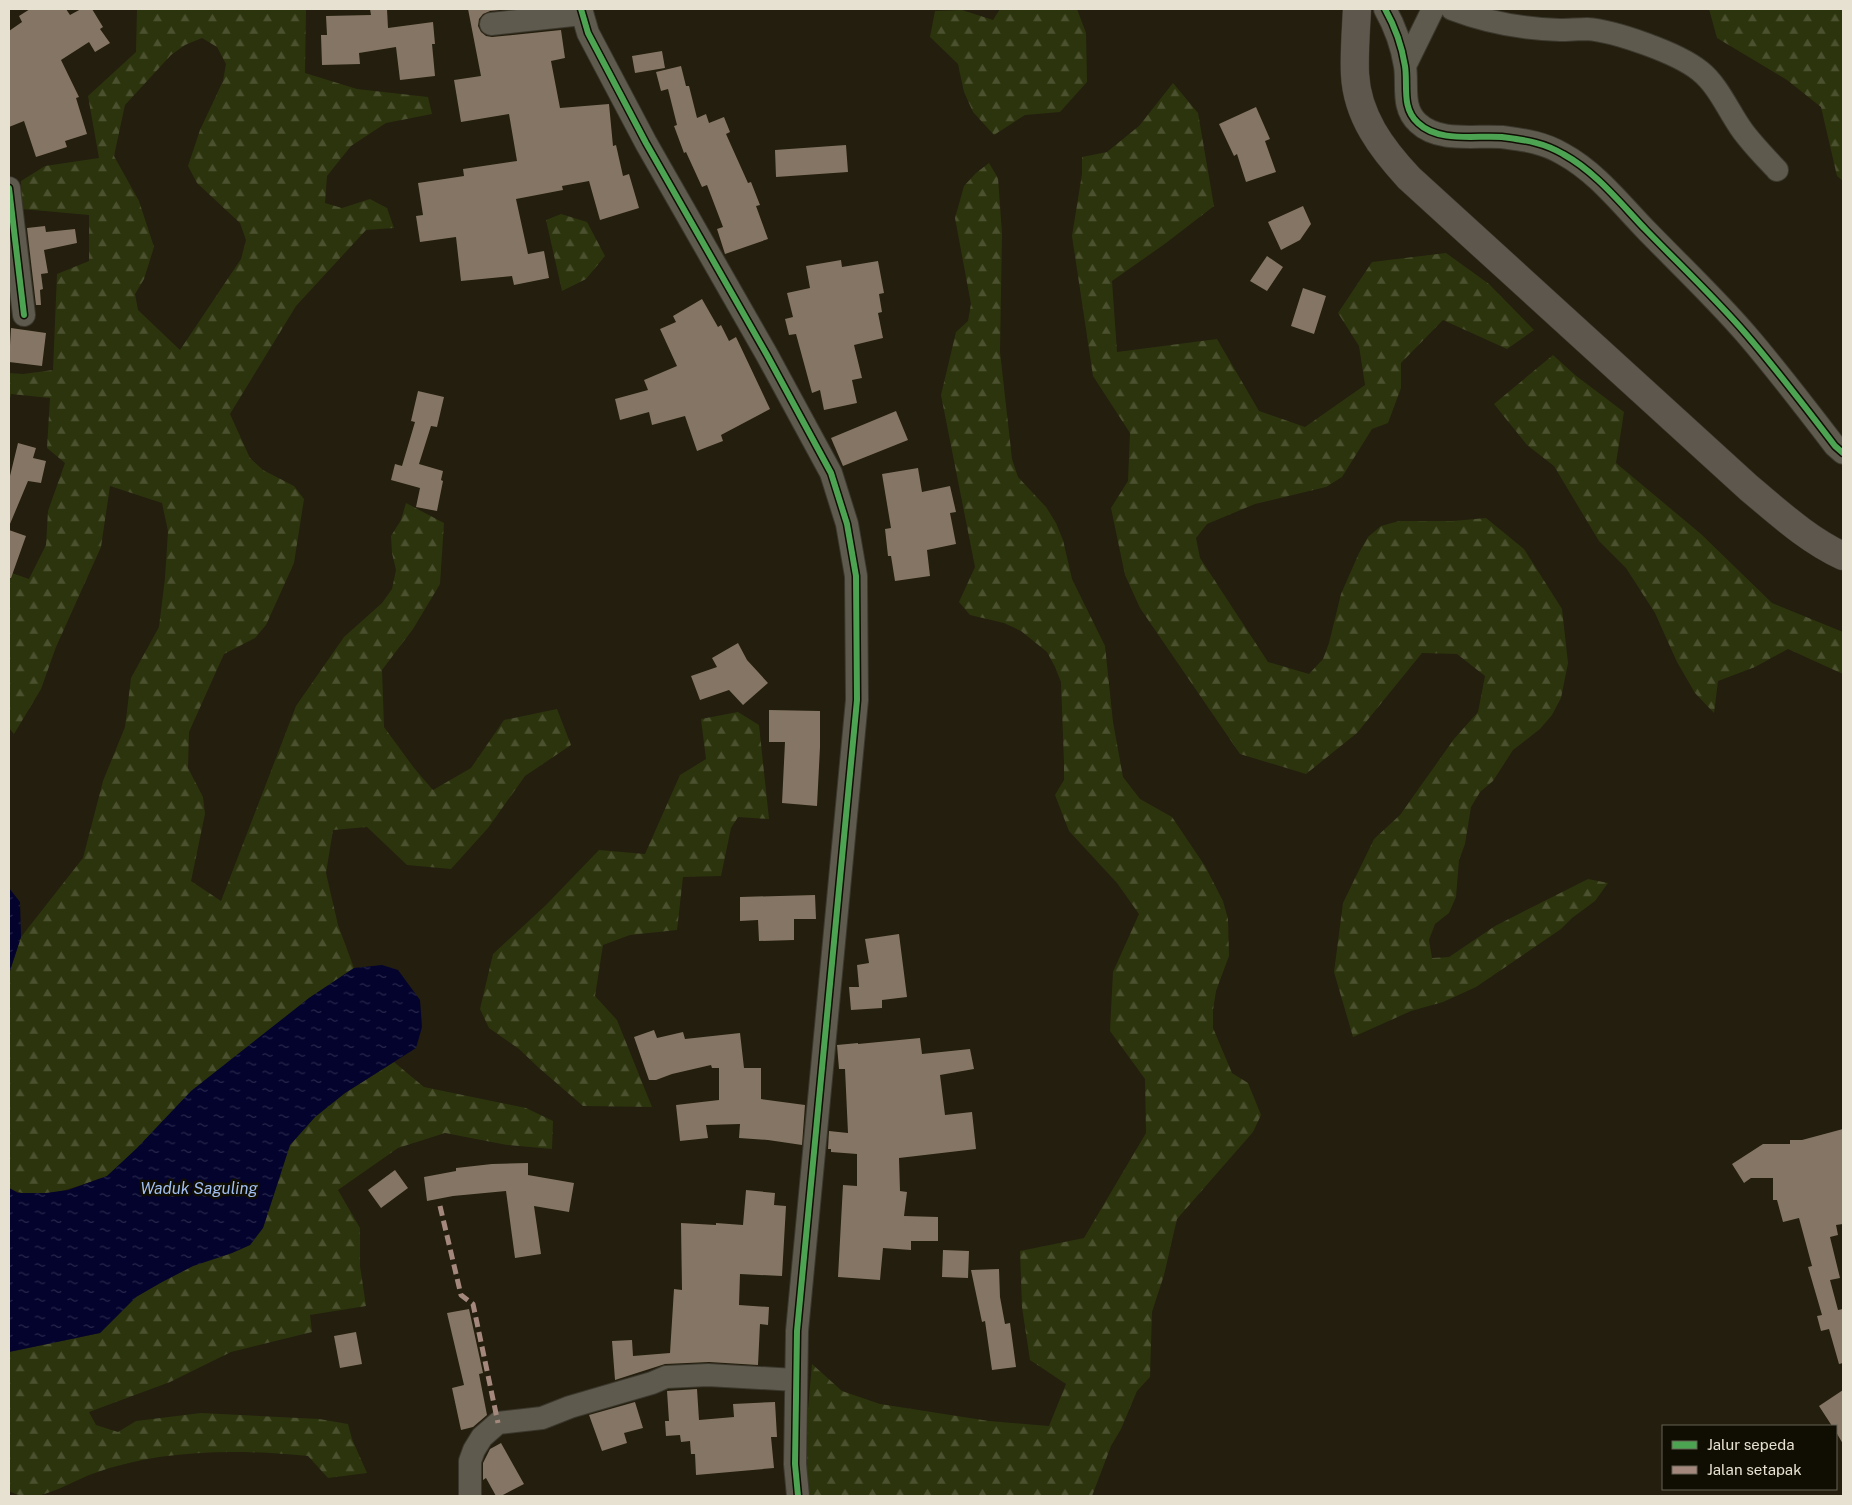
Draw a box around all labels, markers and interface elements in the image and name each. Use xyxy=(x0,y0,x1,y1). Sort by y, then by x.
water label: Waduk Saguling xyxy=(140,1179,258,1198)
legend xyxy=(1662,1425,1837,1490)
text: Jalur sepeda xyxy=(1707,1436,1795,1453)
text: Jalan setapak xyxy=(1707,1461,1802,1478)

